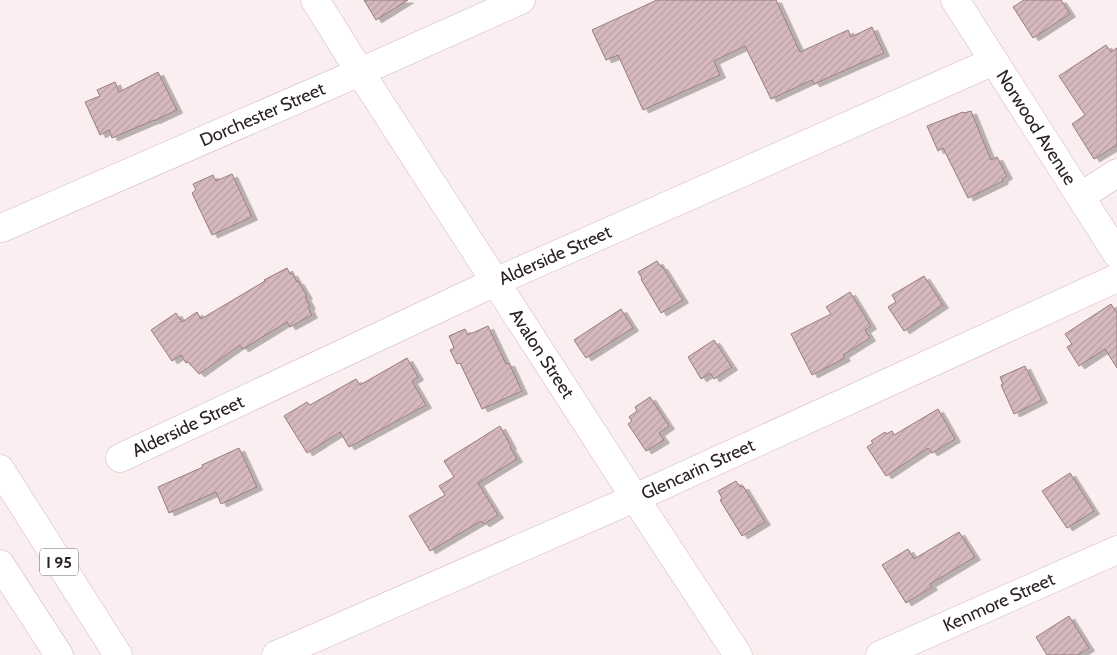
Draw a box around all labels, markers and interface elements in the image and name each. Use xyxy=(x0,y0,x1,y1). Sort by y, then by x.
street label: Norwood Avenue xyxy=(991,66,1081,189)
street label: Dorchester Street xyxy=(196,78,328,151)
street label: Alderside Street xyxy=(495,221,615,290)
street label: Avalon Street xyxy=(505,305,579,403)
street label: Alderside Street xyxy=(128,390,247,462)
street label: Glencarin Street xyxy=(638,434,758,505)
road number: I 95 xyxy=(40,548,78,576)
street label: Kenmore Street xyxy=(940,568,1058,637)

